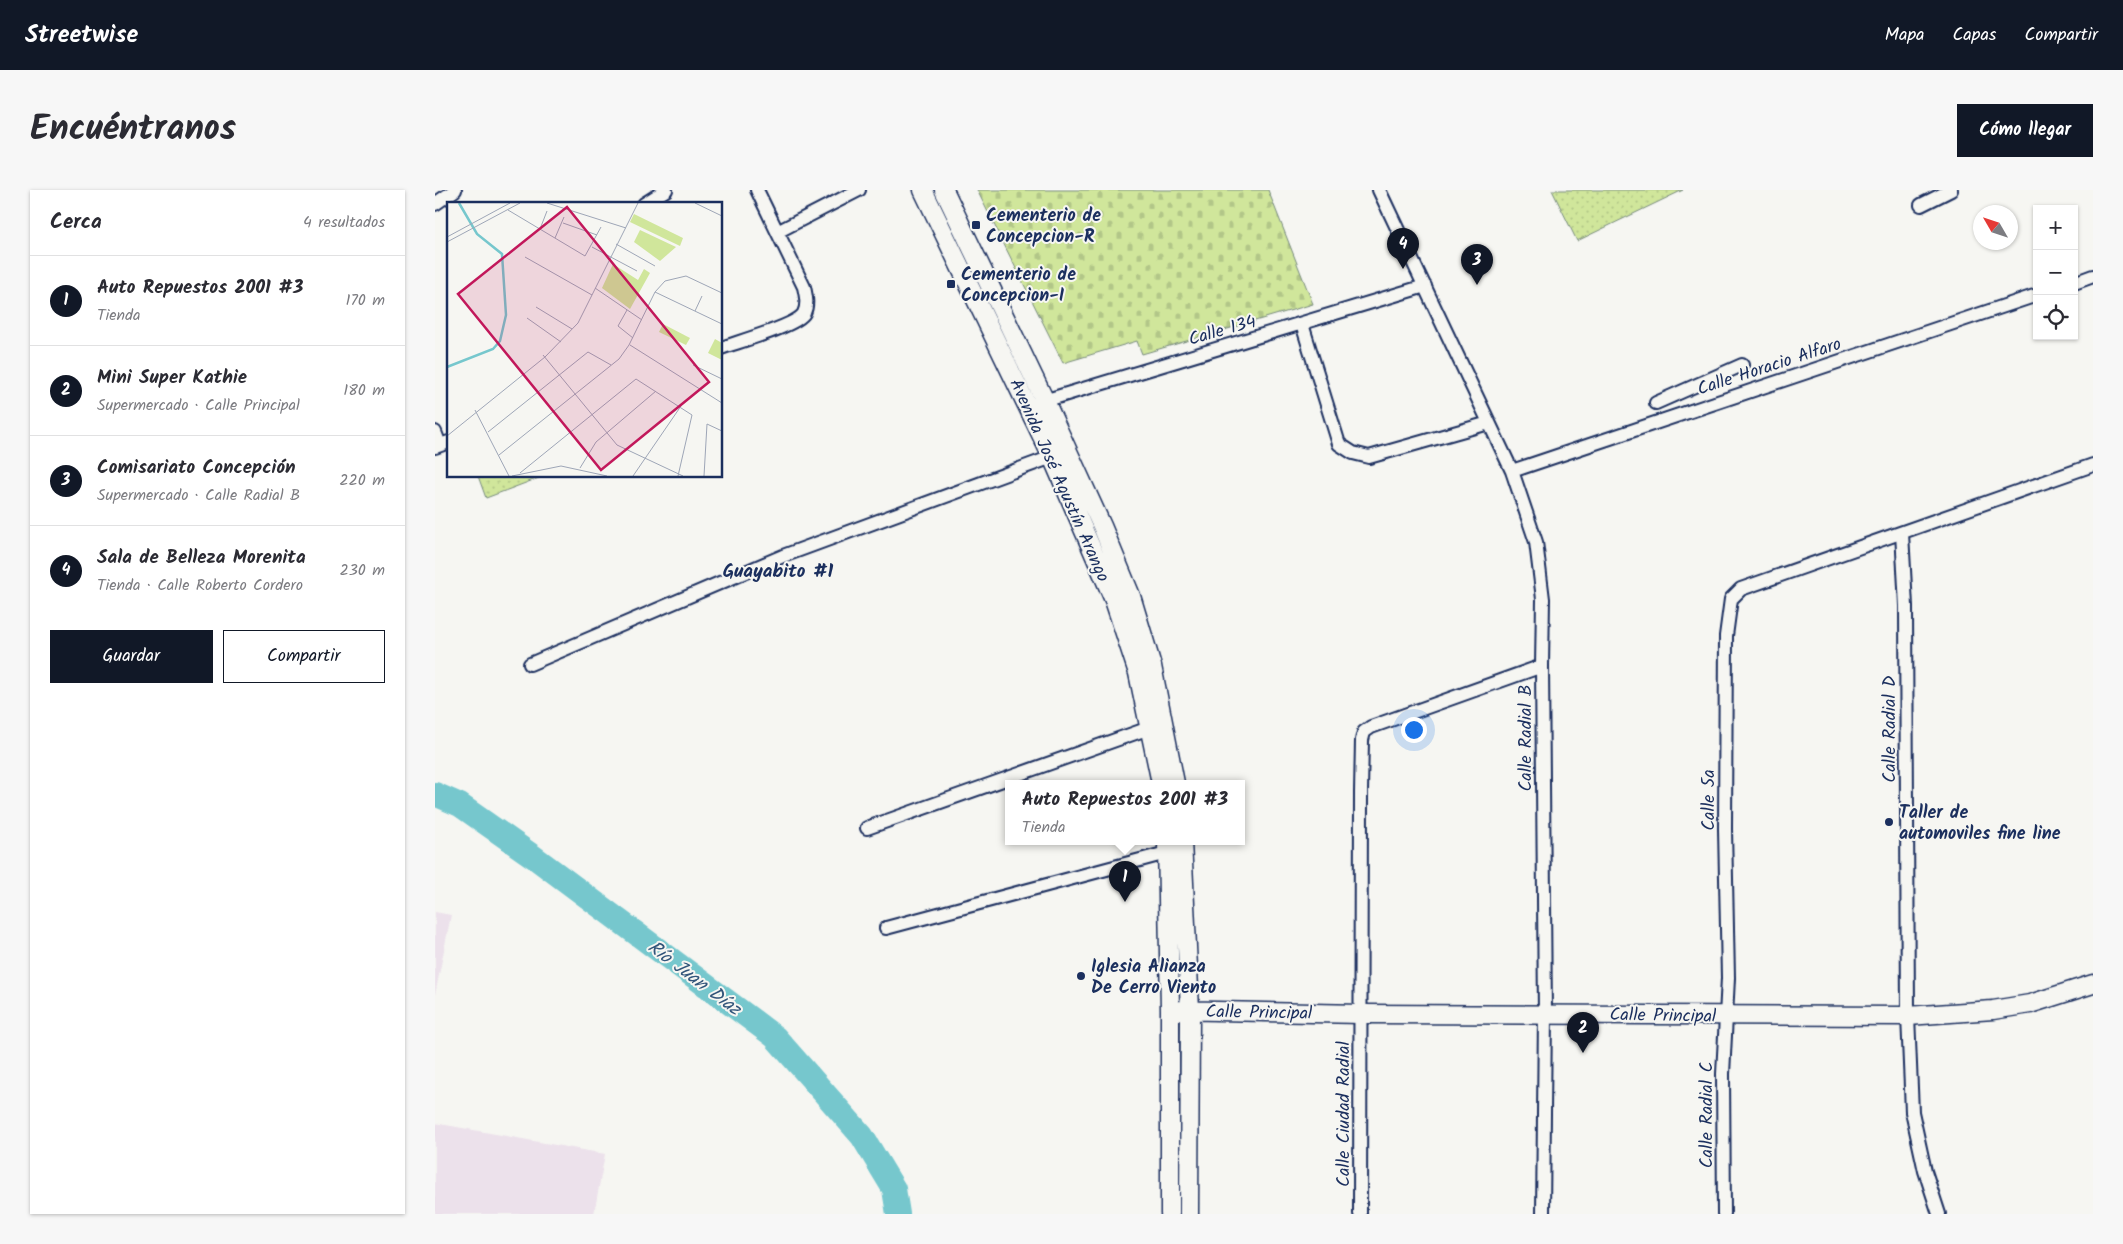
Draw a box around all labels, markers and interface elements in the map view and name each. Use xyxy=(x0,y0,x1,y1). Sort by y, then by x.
text: Streetwise xyxy=(25,16,138,55)
text: Mapa xyxy=(1885,21,1925,50)
text: Capas xyxy=(1953,21,1997,50)
text: Compartir xyxy=(2025,21,2098,50)
text: Encuéntranos xyxy=(30,102,236,158)
button: Cómo llegar xyxy=(1957,104,2093,157)
inset map xyxy=(447,202,723,478)
place label: Cementerio de Concepcion-R xyxy=(986,202,1101,252)
north arrow xyxy=(1973,205,2018,250)
map controls xyxy=(2033,205,2078,340)
button: + xyxy=(2033,205,2078,250)
text: Cerca xyxy=(50,206,102,239)
text: 4 resultados xyxy=(303,210,385,235)
marker: Cementerio de Concepcion-R xyxy=(970,219,982,231)
pin: 4 xyxy=(1387,228,1419,269)
pin: 3 xyxy=(1461,244,1493,285)
button: − xyxy=(2033,250,2078,295)
place label: Cementerio de Concepcion-I xyxy=(961,261,1076,311)
text: Auto Repuestos 2001 #3 xyxy=(97,273,303,303)
marker: Cementerio de Concepcion-I xyxy=(945,278,957,290)
text: 1 xyxy=(64,288,68,313)
text: 170 m xyxy=(345,288,385,313)
button: locate xyxy=(2033,295,2078,340)
text: Tienda xyxy=(97,303,141,328)
street label: Calle 134 xyxy=(1185,308,1260,355)
street label: Calle Horacio Alfaro xyxy=(1693,330,1845,404)
text: Mini Super Kathie xyxy=(97,363,247,393)
street label: Avenida José Agustín Arango xyxy=(1001,374,1117,587)
text: 2 xyxy=(61,378,71,403)
text: 180 m xyxy=(343,378,385,403)
text: Supermercado · Calle Principal xyxy=(97,393,300,418)
text: Comisariato Concepción xyxy=(97,453,296,483)
text: 3 xyxy=(62,468,70,493)
text: 220 m xyxy=(339,468,385,493)
text: Supermercado · Calle Radial B xyxy=(97,483,300,508)
text: Sala de Belleza Morenita xyxy=(97,543,306,573)
district label: Guayabito #1 xyxy=(723,557,834,587)
text: 4 xyxy=(62,558,70,583)
text: 230 m xyxy=(339,558,385,583)
text: Tienda · Calle Roberto Cordero xyxy=(97,573,303,598)
button: Guardar xyxy=(50,630,213,683)
button: Compartir xyxy=(223,630,385,683)
street label: Calle Radial D xyxy=(1876,675,1905,783)
street label: Calle Radial B xyxy=(1512,684,1541,792)
your location xyxy=(1401,717,1427,743)
street label: Calle 5a xyxy=(1695,769,1724,831)
popup xyxy=(1005,780,1245,845)
text: Auto Repuestos 2001 #3 xyxy=(1022,785,1228,815)
place label: Taller de automoviles fine line xyxy=(1899,799,2061,849)
text: Tienda xyxy=(1022,815,1065,840)
marker: Taller de automoviles fine line xyxy=(1883,816,1895,828)
pin: 1 xyxy=(1109,861,1141,902)
water label: Río Juan Díaz xyxy=(641,933,748,1025)
place label: Iglesia Alianza De Cerro Viento xyxy=(1091,953,1216,1003)
marker: Iglesia Alianza De Cerro Viento xyxy=(1075,970,1087,982)
street label: Calle Principal xyxy=(1205,998,1313,1029)
street label: Calle Principal xyxy=(1609,1001,1717,1032)
pin: 2 xyxy=(1567,1012,1599,1053)
street label: Calle Ciudad Radial xyxy=(1330,1041,1359,1187)
street label: Calle Radial C xyxy=(1693,1062,1722,1168)

